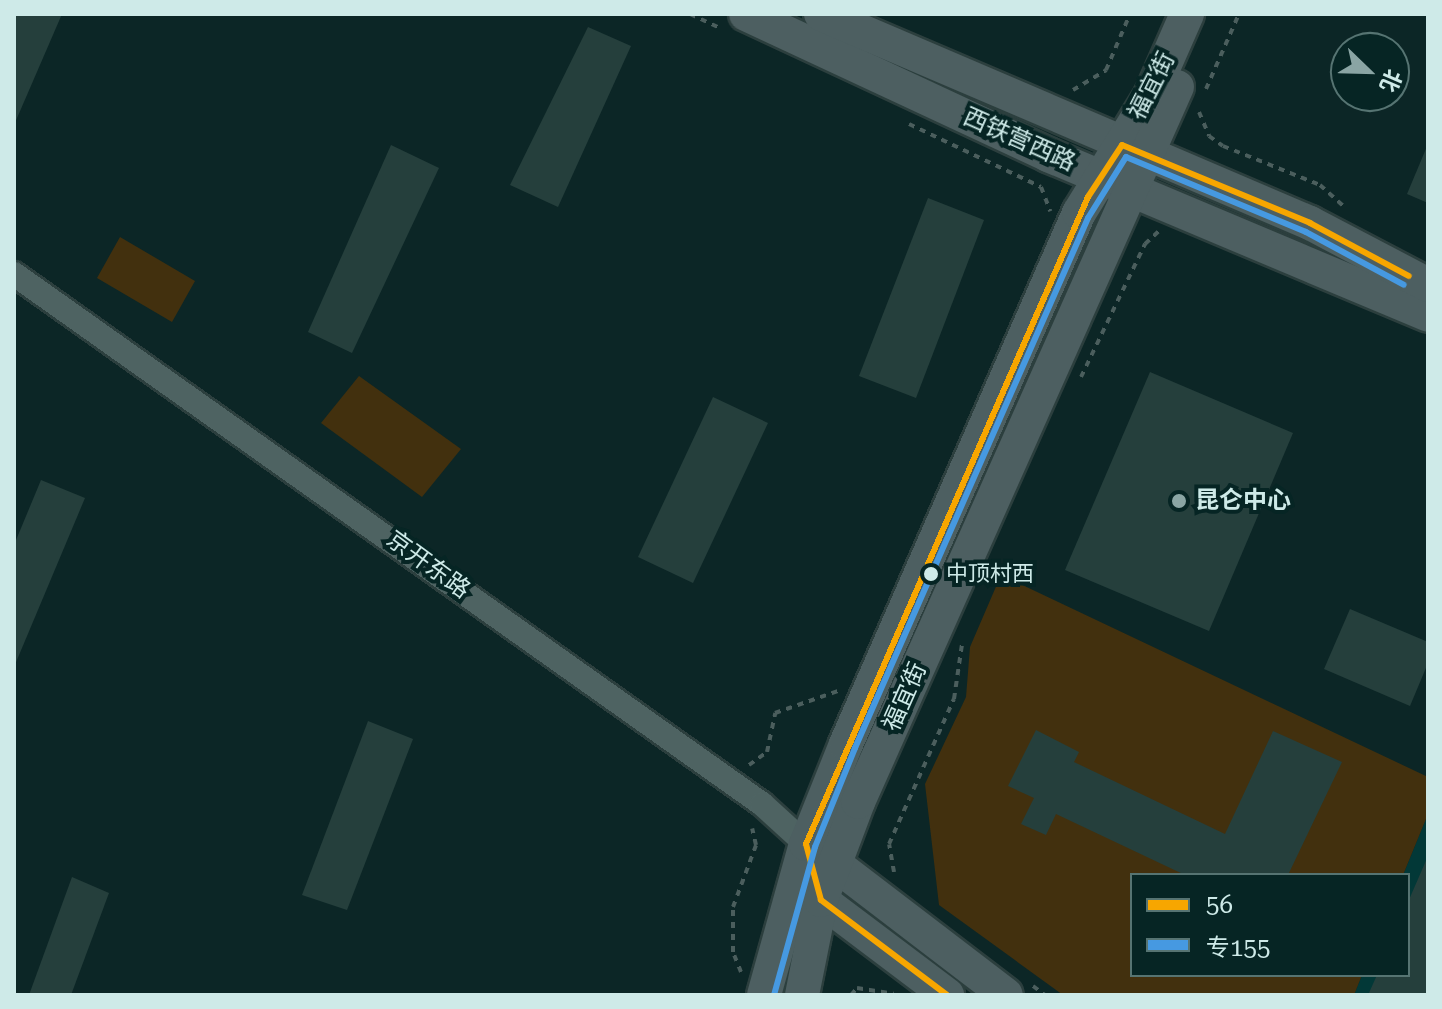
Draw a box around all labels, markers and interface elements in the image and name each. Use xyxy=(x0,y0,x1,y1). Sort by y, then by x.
north arrow xyxy=(1330,32,1410,112)
street label: 福宜街 xyxy=(1123,47,1181,125)
text: 北 xyxy=(1375,66,1407,96)
street label: 西铁营西路 xyxy=(958,102,1080,178)
place label: 昆仑中心 xyxy=(1195,487,1291,515)
marker: 昆仑中心 xyxy=(1170,492,1188,510)
street label: 京开东路 xyxy=(381,525,475,605)
place label: 中顶村西 xyxy=(946,561,1034,587)
marker: 中顶村西 xyxy=(923,566,939,582)
street label: 福宜街 xyxy=(877,658,933,736)
legend xyxy=(1130,873,1410,977)
text: 56 xyxy=(1206,891,1233,919)
text: 专155 xyxy=(1206,934,1270,962)

